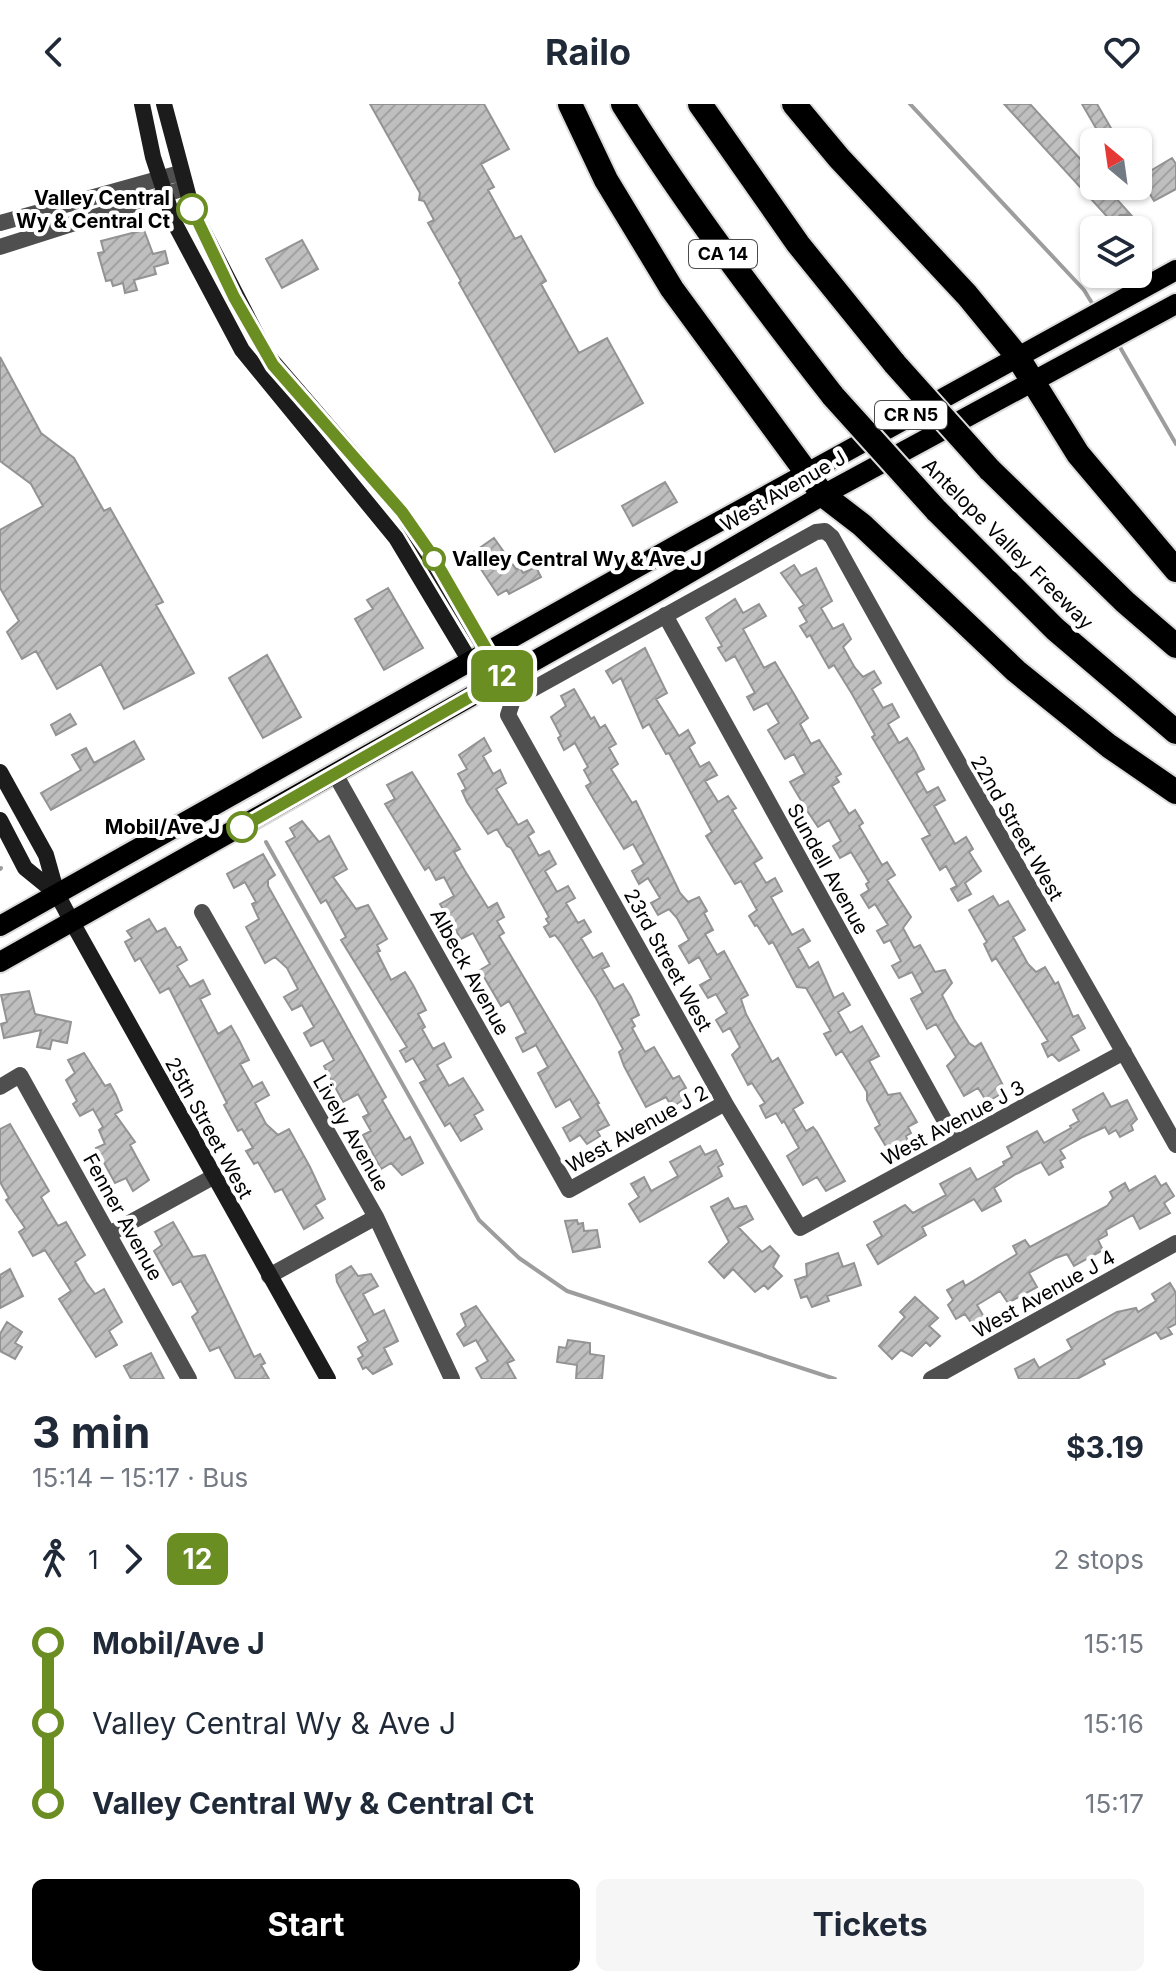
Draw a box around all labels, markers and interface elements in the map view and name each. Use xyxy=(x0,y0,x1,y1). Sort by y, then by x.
icon: back xyxy=(32,30,76,74)
text: Railo xyxy=(545,30,631,74)
icon: heart xyxy=(1100,30,1144,74)
north arrow xyxy=(1080,128,1152,200)
map controls xyxy=(1080,128,1152,288)
place label: Valley Central Wy & Central Ct xyxy=(16,186,170,233)
marker: Valley Central Wy & Central Ct xyxy=(177,194,207,224)
button: layers xyxy=(1080,216,1152,288)
road number: CA 14 xyxy=(689,240,757,268)
road number: CR N5 xyxy=(875,401,947,429)
street label: West Avenue J xyxy=(716,446,850,536)
street label: Antelope Valley Freeway xyxy=(918,454,1098,634)
place label: Valley Central Wy & Ave J xyxy=(452,547,702,571)
marker: Valley Central Wy & Ave J xyxy=(423,548,445,570)
line badge: 12 xyxy=(466,650,538,702)
text: 12 xyxy=(487,659,517,693)
street label: 22nd Street West xyxy=(966,751,1069,905)
street label: Sundell Avenue xyxy=(782,799,874,939)
marker: Mobil/Ave J xyxy=(227,812,257,842)
place label: Mobil/Ave J xyxy=(105,815,220,839)
street label: 23rd Street West xyxy=(619,885,717,1036)
street label: Albeck Avenue xyxy=(425,905,515,1039)
street label: 25th Street West xyxy=(160,1053,258,1203)
street label: Lively Avenue xyxy=(308,1070,394,1196)
street label: West Avenue J 3 xyxy=(877,1075,1029,1171)
street label: West Avenue J 2 xyxy=(562,1080,712,1178)
street label: Fenner Avenue xyxy=(78,1149,168,1285)
street label: West Avenue J 4 xyxy=(969,1245,1119,1343)
text: 3 min xyxy=(32,1405,150,1459)
text: $3.19 xyxy=(1066,1429,1144,1465)
text: 15:14 – 15:17 · Bus xyxy=(32,1462,248,1493)
icon: walk xyxy=(32,1537,76,1581)
icon: forward xyxy=(111,1537,155,1581)
text: 12 xyxy=(183,1542,212,1576)
text: 1 xyxy=(88,1544,99,1575)
text: 2 stops xyxy=(1054,1544,1144,1575)
text: Mobil/Ave J xyxy=(92,1625,265,1661)
text: 15:15 xyxy=(1084,1628,1144,1659)
text: Valley Central Wy & Ave J xyxy=(92,1705,456,1741)
text: 15:16 xyxy=(1083,1708,1144,1739)
text: Valley Central Wy & Central Ct xyxy=(92,1785,534,1821)
text: 15:17 xyxy=(1085,1788,1144,1819)
button: Start xyxy=(32,1879,580,1971)
button: Tickets xyxy=(596,1879,1144,1971)

